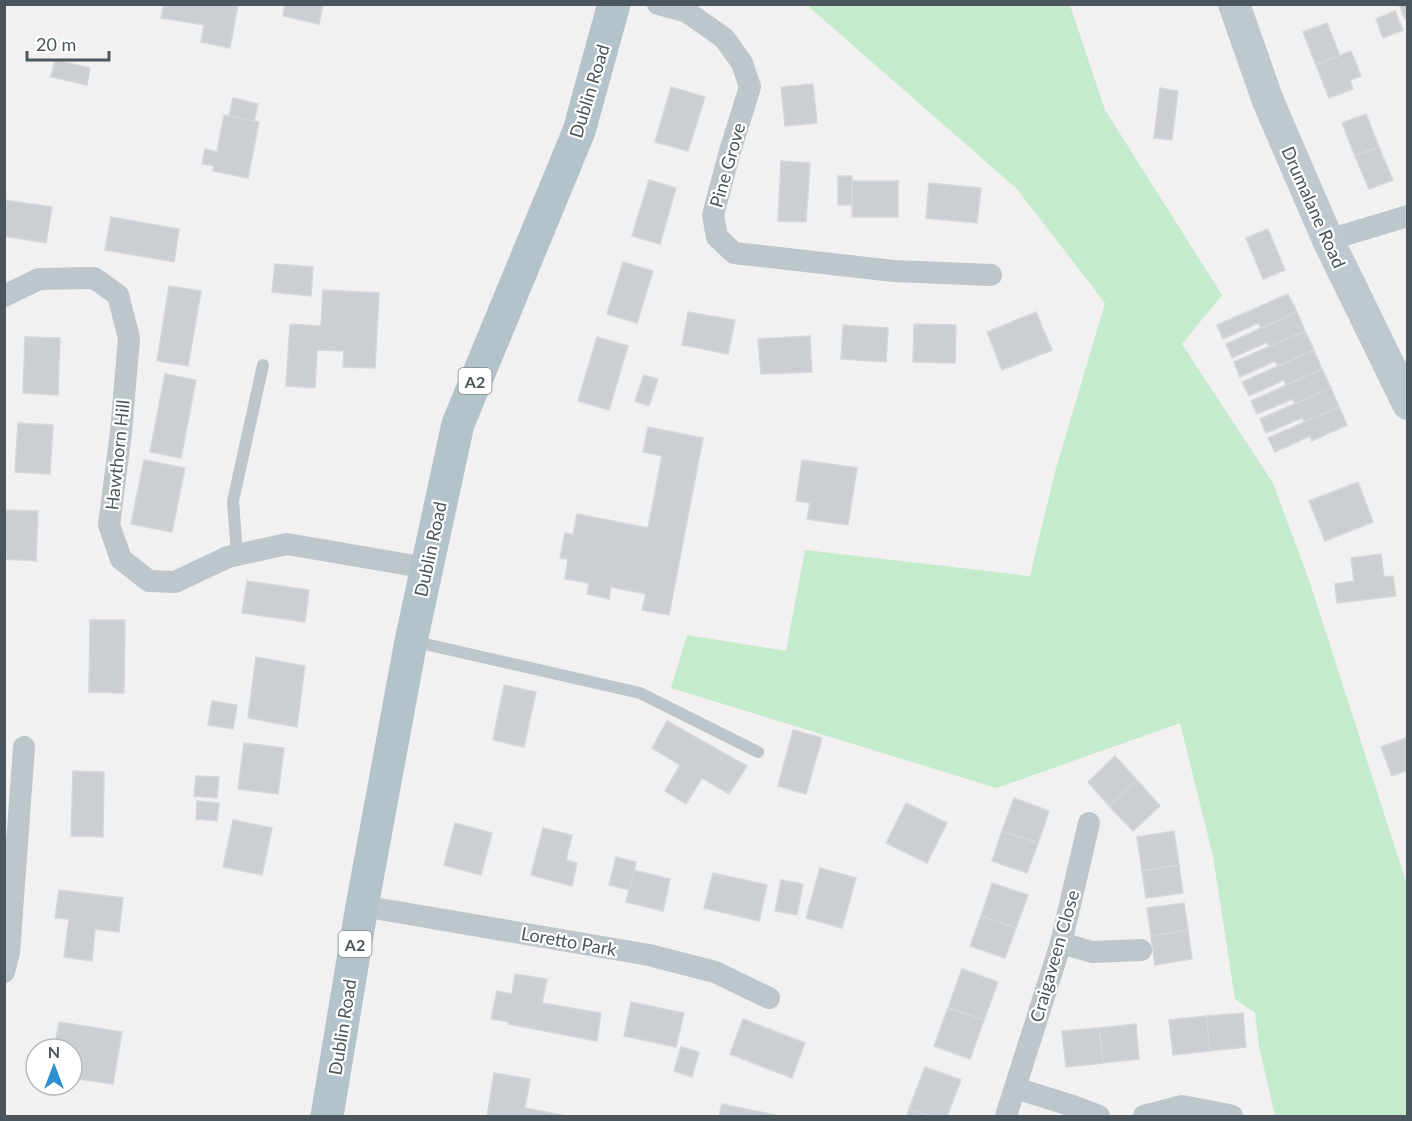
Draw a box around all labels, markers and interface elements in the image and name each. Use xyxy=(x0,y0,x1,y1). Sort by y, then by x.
scale bar xyxy=(27,24,110,62)
text: 20 m xyxy=(36,33,76,55)
street label: Dublin Road xyxy=(564,41,614,141)
street label: Pine Grove xyxy=(704,120,750,210)
street label: Drumalane Road xyxy=(1277,143,1351,271)
road number: A2 xyxy=(458,368,492,394)
street label: Hawthorn Hill xyxy=(100,399,134,511)
street label: Dublin Road xyxy=(409,499,451,599)
street label: Craigaveen Close xyxy=(1025,887,1083,1025)
street label: Loretto Park xyxy=(519,922,619,960)
road number: A2 xyxy=(338,931,372,957)
street label: Dublin Road xyxy=(324,977,360,1077)
north arrow xyxy=(24,1037,84,1097)
text: N xyxy=(48,1042,60,1061)

